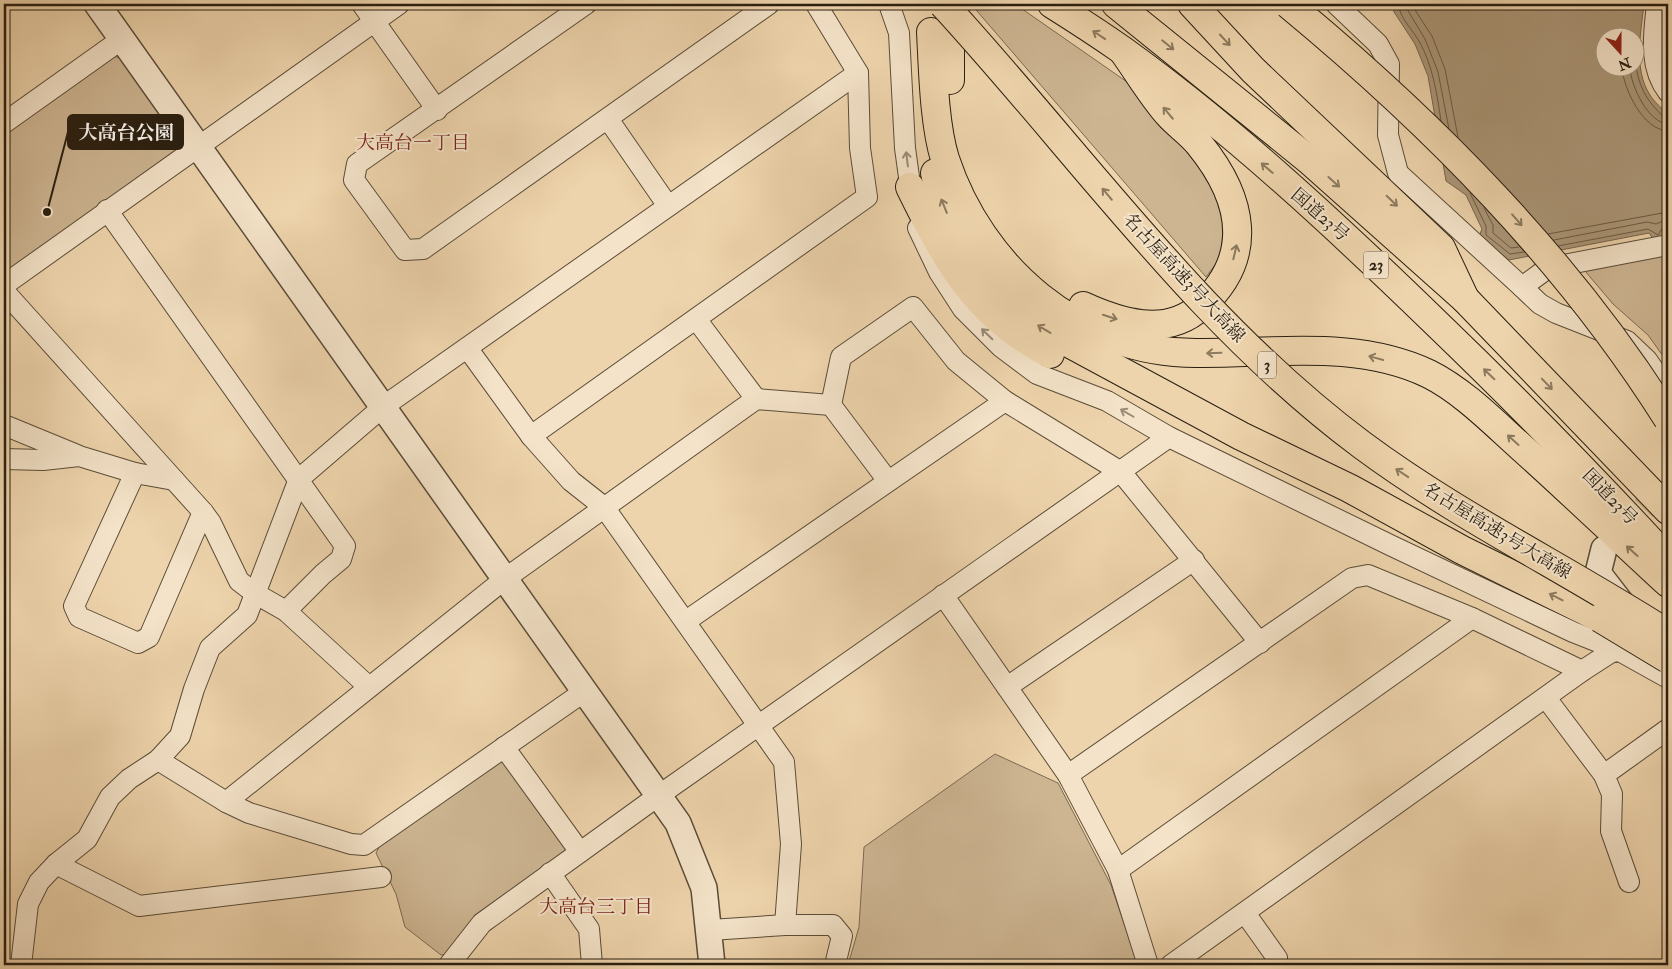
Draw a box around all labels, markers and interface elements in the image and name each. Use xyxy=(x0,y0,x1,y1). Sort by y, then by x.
north arrow xyxy=(1594,28,1644,78)
one-way arrow xyxy=(1092,30,1106,40)
one-way arrow xyxy=(1219,33,1231,46)
one-way arrow xyxy=(1161,40,1174,51)
text: N xyxy=(1615,53,1634,74)
one-way arrow xyxy=(1162,106,1174,119)
callout: 大高台公園 xyxy=(68,115,183,149)
text: 大高台公園 xyxy=(78,121,174,145)
district label: 大高台一丁目 xyxy=(356,131,470,155)
one-way arrow xyxy=(901,152,911,168)
one-way arrow xyxy=(1261,163,1274,174)
one-way arrow xyxy=(1328,176,1341,188)
street label: 国道23号 xyxy=(1286,183,1354,247)
one-way arrow xyxy=(1102,187,1113,200)
one-way arrow xyxy=(1386,195,1398,207)
one-way arrow xyxy=(939,199,948,214)
street label: 名古屋高速3号大高線 xyxy=(1118,208,1250,348)
one-way arrow xyxy=(1511,213,1522,226)
one-way arrow xyxy=(1231,244,1240,260)
road number: 23 xyxy=(1364,252,1388,278)
one-way arrow xyxy=(1102,313,1118,323)
one-way arrow xyxy=(1038,324,1052,334)
one-way arrow xyxy=(982,328,994,340)
one-way arrow xyxy=(1207,348,1223,358)
road number: 3 xyxy=(1258,352,1276,378)
one-way arrow xyxy=(1369,352,1385,362)
one-way arrow xyxy=(1483,368,1495,380)
one-way arrow xyxy=(1541,378,1554,390)
one-way arrow xyxy=(1121,407,1135,417)
one-way arrow xyxy=(1507,434,1520,446)
street label: 国道23号 xyxy=(1577,464,1643,530)
one-way arrow xyxy=(1396,468,1410,478)
street label: 名古屋高速3号大高線 xyxy=(1419,478,1575,584)
one-way arrow xyxy=(1626,545,1639,556)
one-way arrow xyxy=(1549,592,1564,601)
district label: 大高台三丁目 xyxy=(539,895,653,919)

